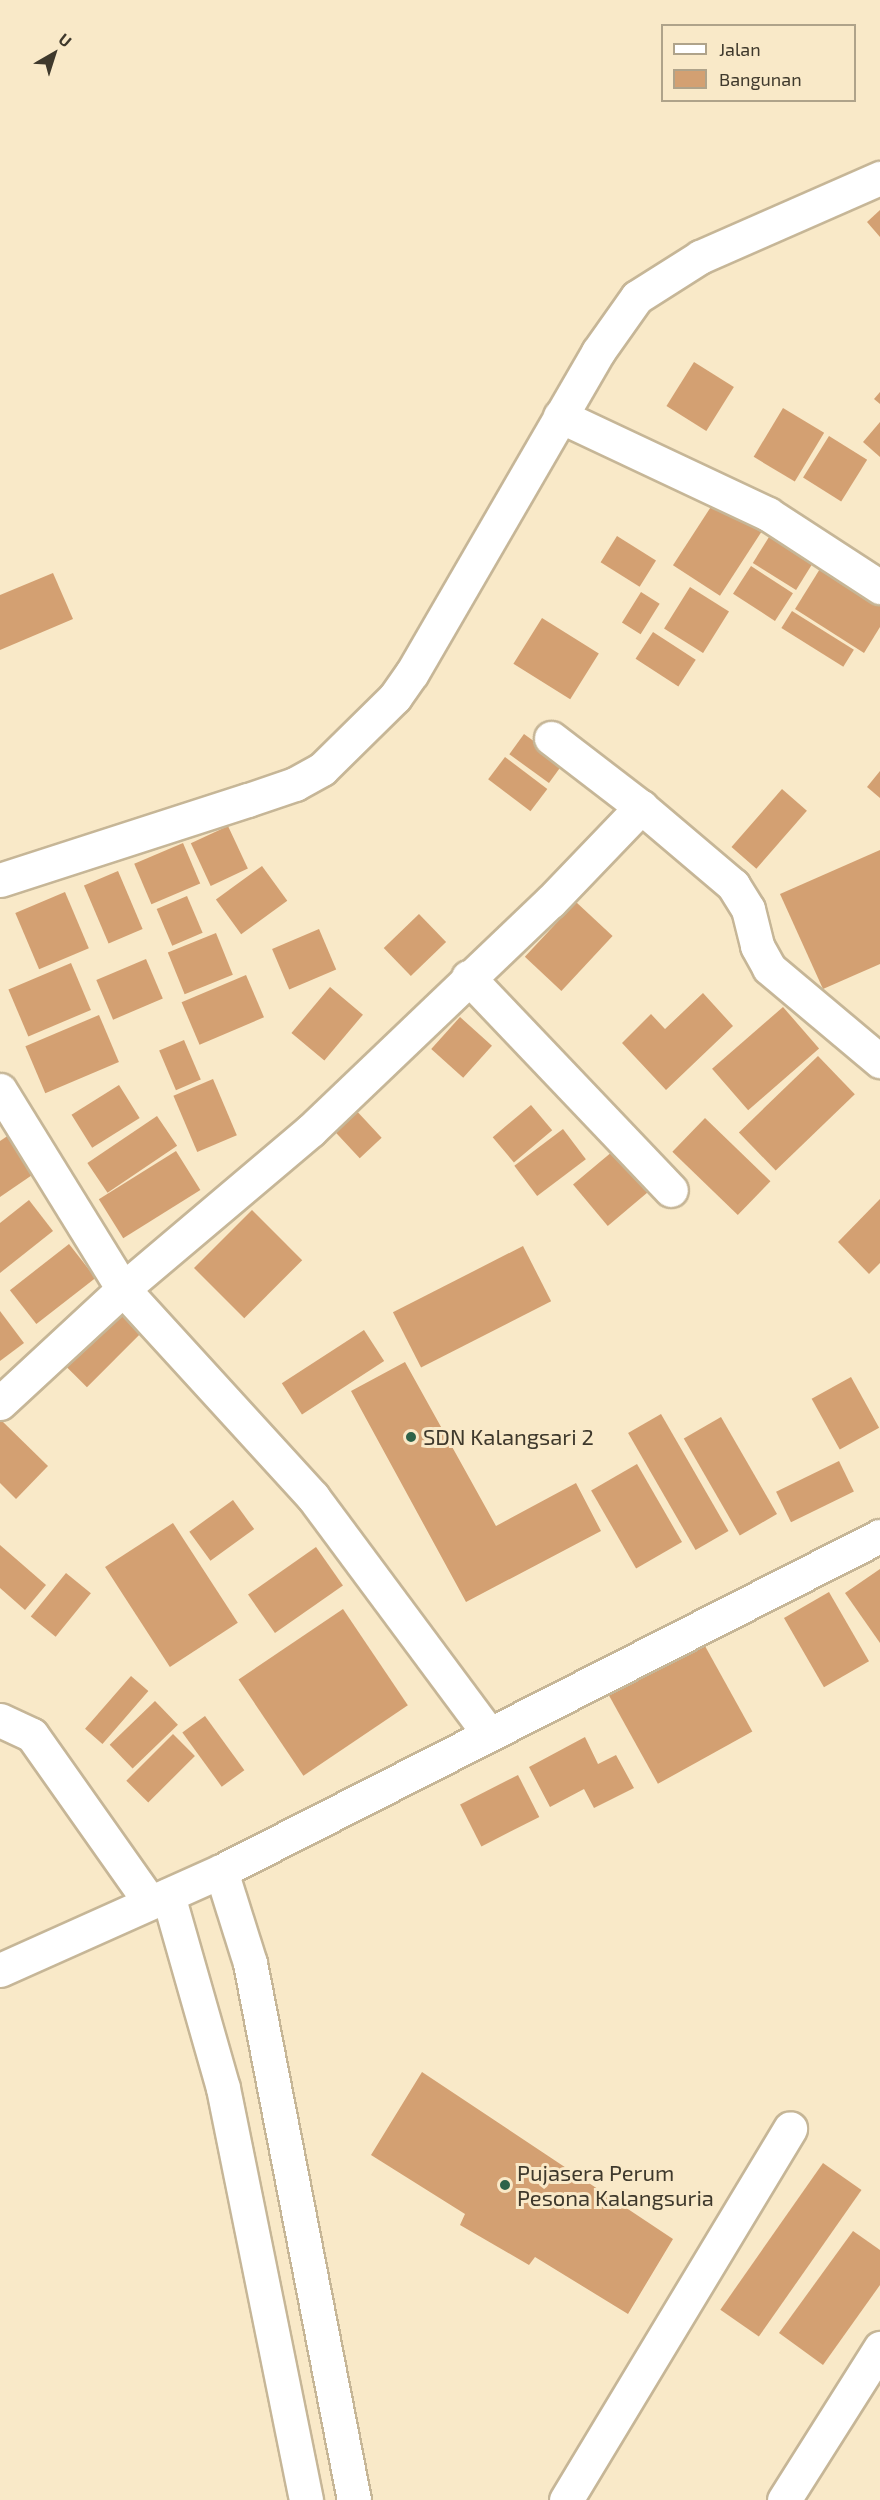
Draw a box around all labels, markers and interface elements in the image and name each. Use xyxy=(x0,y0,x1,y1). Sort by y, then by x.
north arrow xyxy=(24,24,84,84)
legend xyxy=(661,24,856,102)
text: U xyxy=(55,29,76,50)
text: Jalan xyxy=(719,38,761,60)
text: Bangunan xyxy=(719,68,802,90)
place label: SDN Kalangsari 2 xyxy=(423,1424,594,1450)
marker: SDN Kalangsari 2 xyxy=(404,1430,418,1444)
place label: Pujasera Perum Pesona Kalangsuria xyxy=(517,2159,714,2210)
marker: Pujasera Perum Pesona Kalangsuria xyxy=(498,2178,512,2192)

